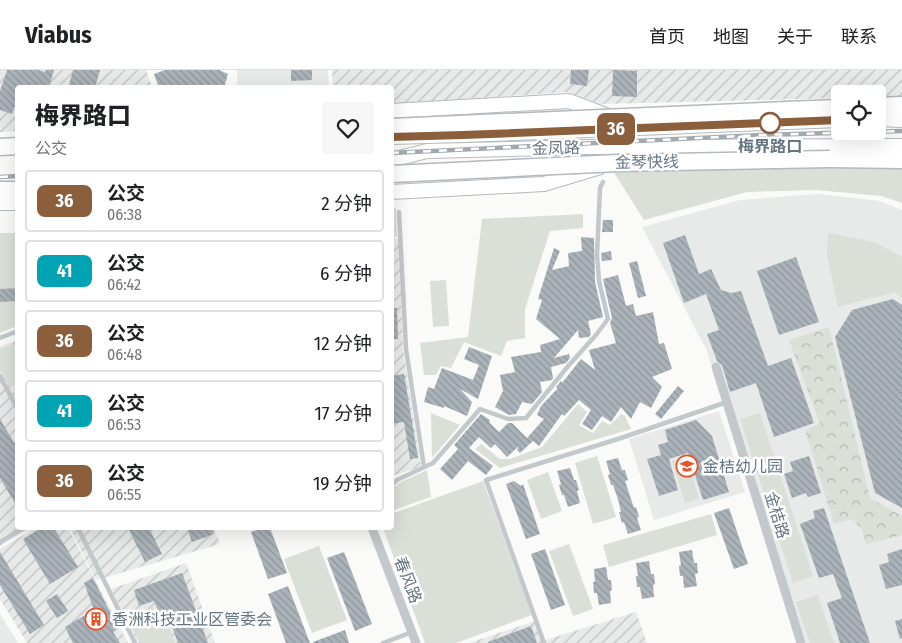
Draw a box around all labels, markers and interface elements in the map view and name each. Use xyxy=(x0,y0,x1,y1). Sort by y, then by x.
text: Viabus xyxy=(25,21,92,49)
text: 首页 xyxy=(649,26,685,48)
text: 地图 xyxy=(713,26,749,48)
text: 关于 xyxy=(777,26,813,48)
text: 联系 xyxy=(841,26,877,48)
map controls xyxy=(831,85,886,140)
button: locate xyxy=(831,85,886,140)
text: 梅界路口 xyxy=(35,102,131,130)
button: heart xyxy=(322,102,374,154)
marker: 梅界路口 xyxy=(759,112,781,134)
line badge: 36 xyxy=(594,113,638,145)
text: 36 xyxy=(607,118,625,140)
place label: 梅界路口 xyxy=(738,137,802,156)
street label: 金凤路 xyxy=(532,138,580,158)
text: 公交 xyxy=(35,139,67,158)
street label: 金琴快线 xyxy=(615,152,679,172)
text: 公交 xyxy=(107,182,145,205)
text: 36 xyxy=(56,190,73,212)
text: 2 分钟 xyxy=(321,192,372,215)
text: 06:38 xyxy=(107,205,142,224)
text: 公交 xyxy=(107,252,145,275)
text: 41 xyxy=(57,260,72,282)
text: 6 分钟 xyxy=(320,262,372,285)
text: 06:42 xyxy=(107,275,141,294)
text: 公交 xyxy=(107,322,145,345)
text: 36 xyxy=(56,330,73,352)
text: 12 分钟 xyxy=(314,332,372,355)
text: 06:48 xyxy=(107,345,142,364)
text: 公交 xyxy=(107,392,145,415)
text: 41 xyxy=(57,400,72,422)
text: 17 分钟 xyxy=(314,402,372,425)
text: 06:53 xyxy=(107,415,141,434)
school or university icon: 金桔幼儿园 xyxy=(675,454,699,478)
place label: 金桔幼儿园 xyxy=(703,457,783,476)
text: 公交 xyxy=(107,462,145,485)
text: 36 xyxy=(56,470,73,492)
text: 19 分钟 xyxy=(313,472,372,495)
text: 06:55 xyxy=(107,485,141,504)
street label: 金桔路 xyxy=(761,489,793,541)
street label: 春风路 xyxy=(391,554,425,606)
building icon: 香洲科技工业区管委会 xyxy=(84,607,108,631)
place label: 香洲科技工业区管委会 xyxy=(112,610,272,629)

